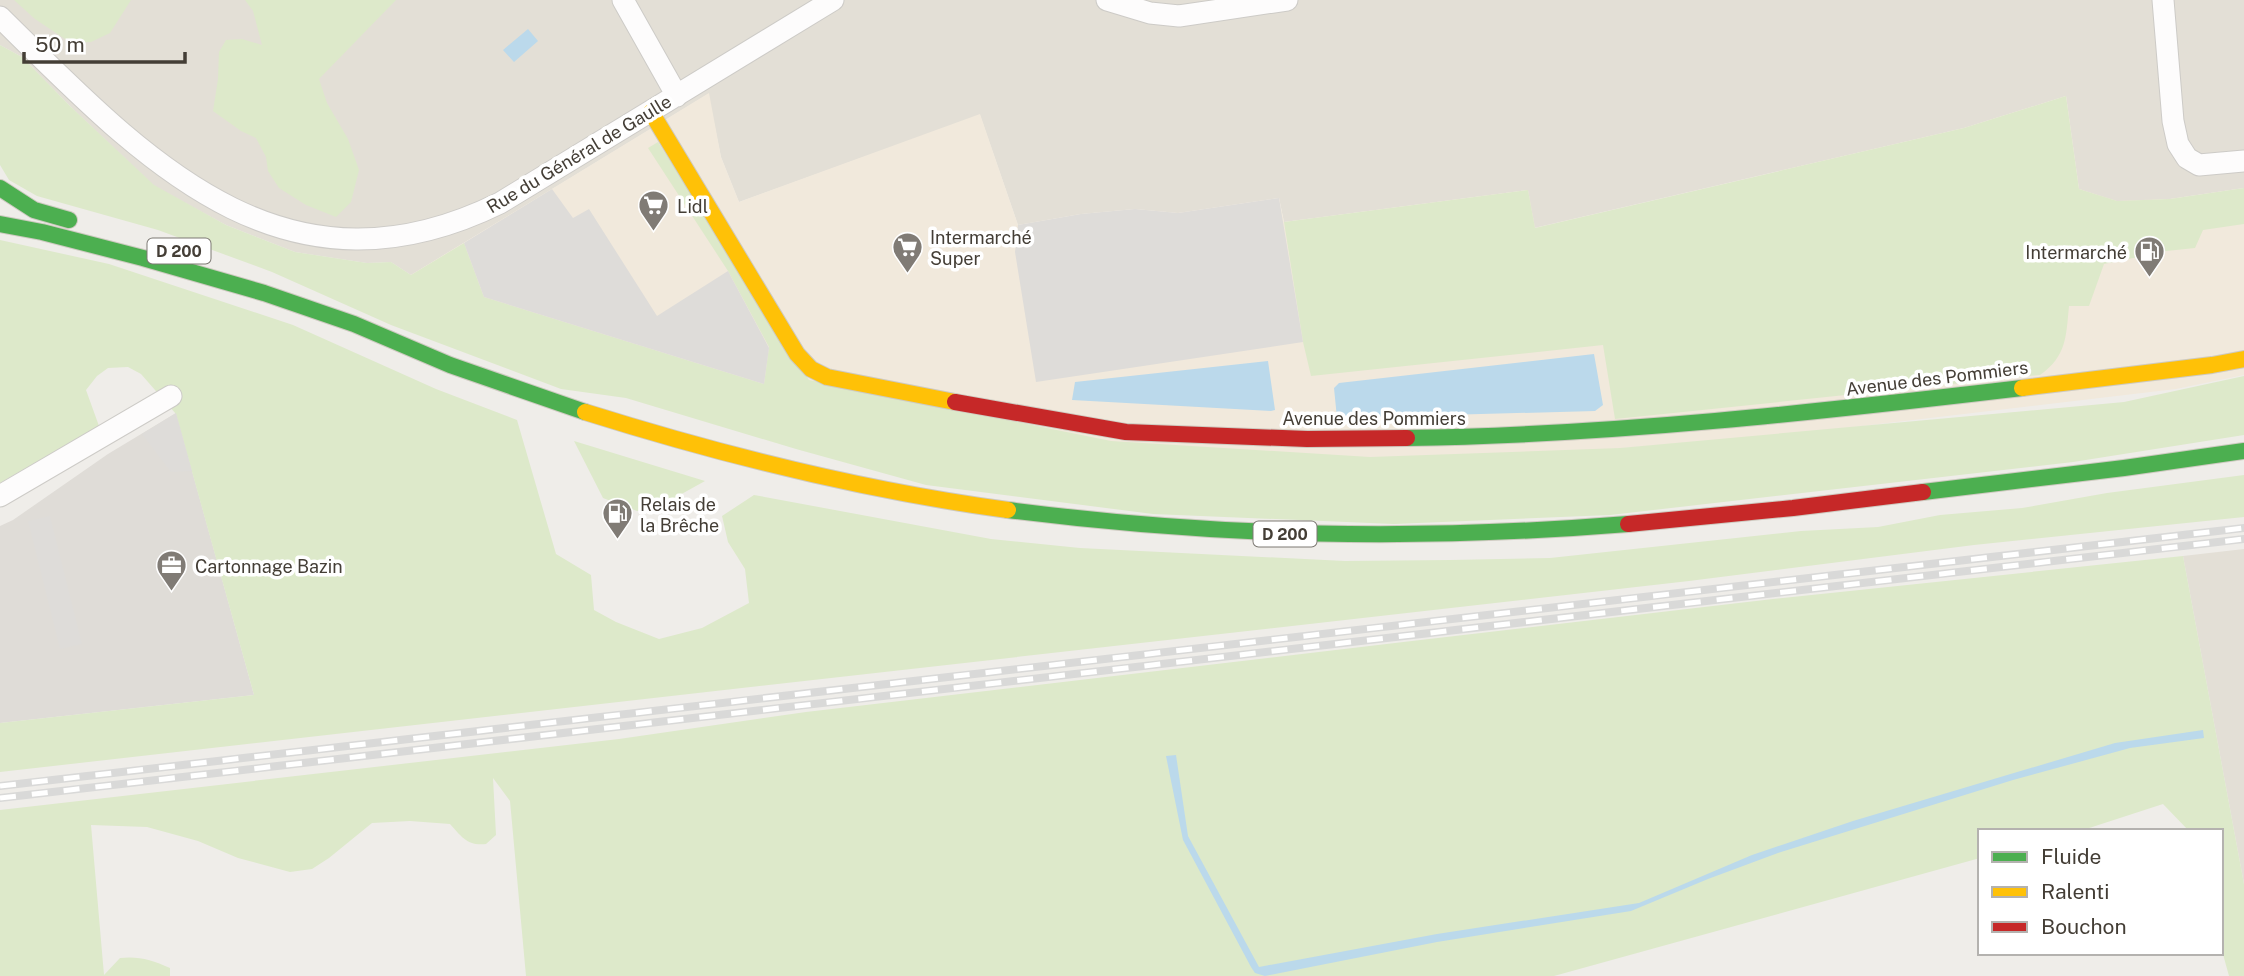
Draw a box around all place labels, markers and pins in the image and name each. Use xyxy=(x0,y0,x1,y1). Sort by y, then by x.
supermarket icon: Lidl xyxy=(637,189,671,233)
place label: Lidl xyxy=(677,196,708,217)
place label: Intermarché Super xyxy=(930,227,1032,269)
supermarket icon: Intermarché Super xyxy=(890,230,924,274)
fuel station icon: Intermarché xyxy=(2133,235,2167,279)
place label: Intermarché xyxy=(2025,242,2127,263)
place label: Relais de la Brêche xyxy=(640,494,719,536)
fuel station icon: Relais de la Brêche xyxy=(600,497,634,541)
office icon: Cartonnage Bazin xyxy=(155,549,189,593)
place label: Cartonnage Bazin xyxy=(195,556,343,577)

